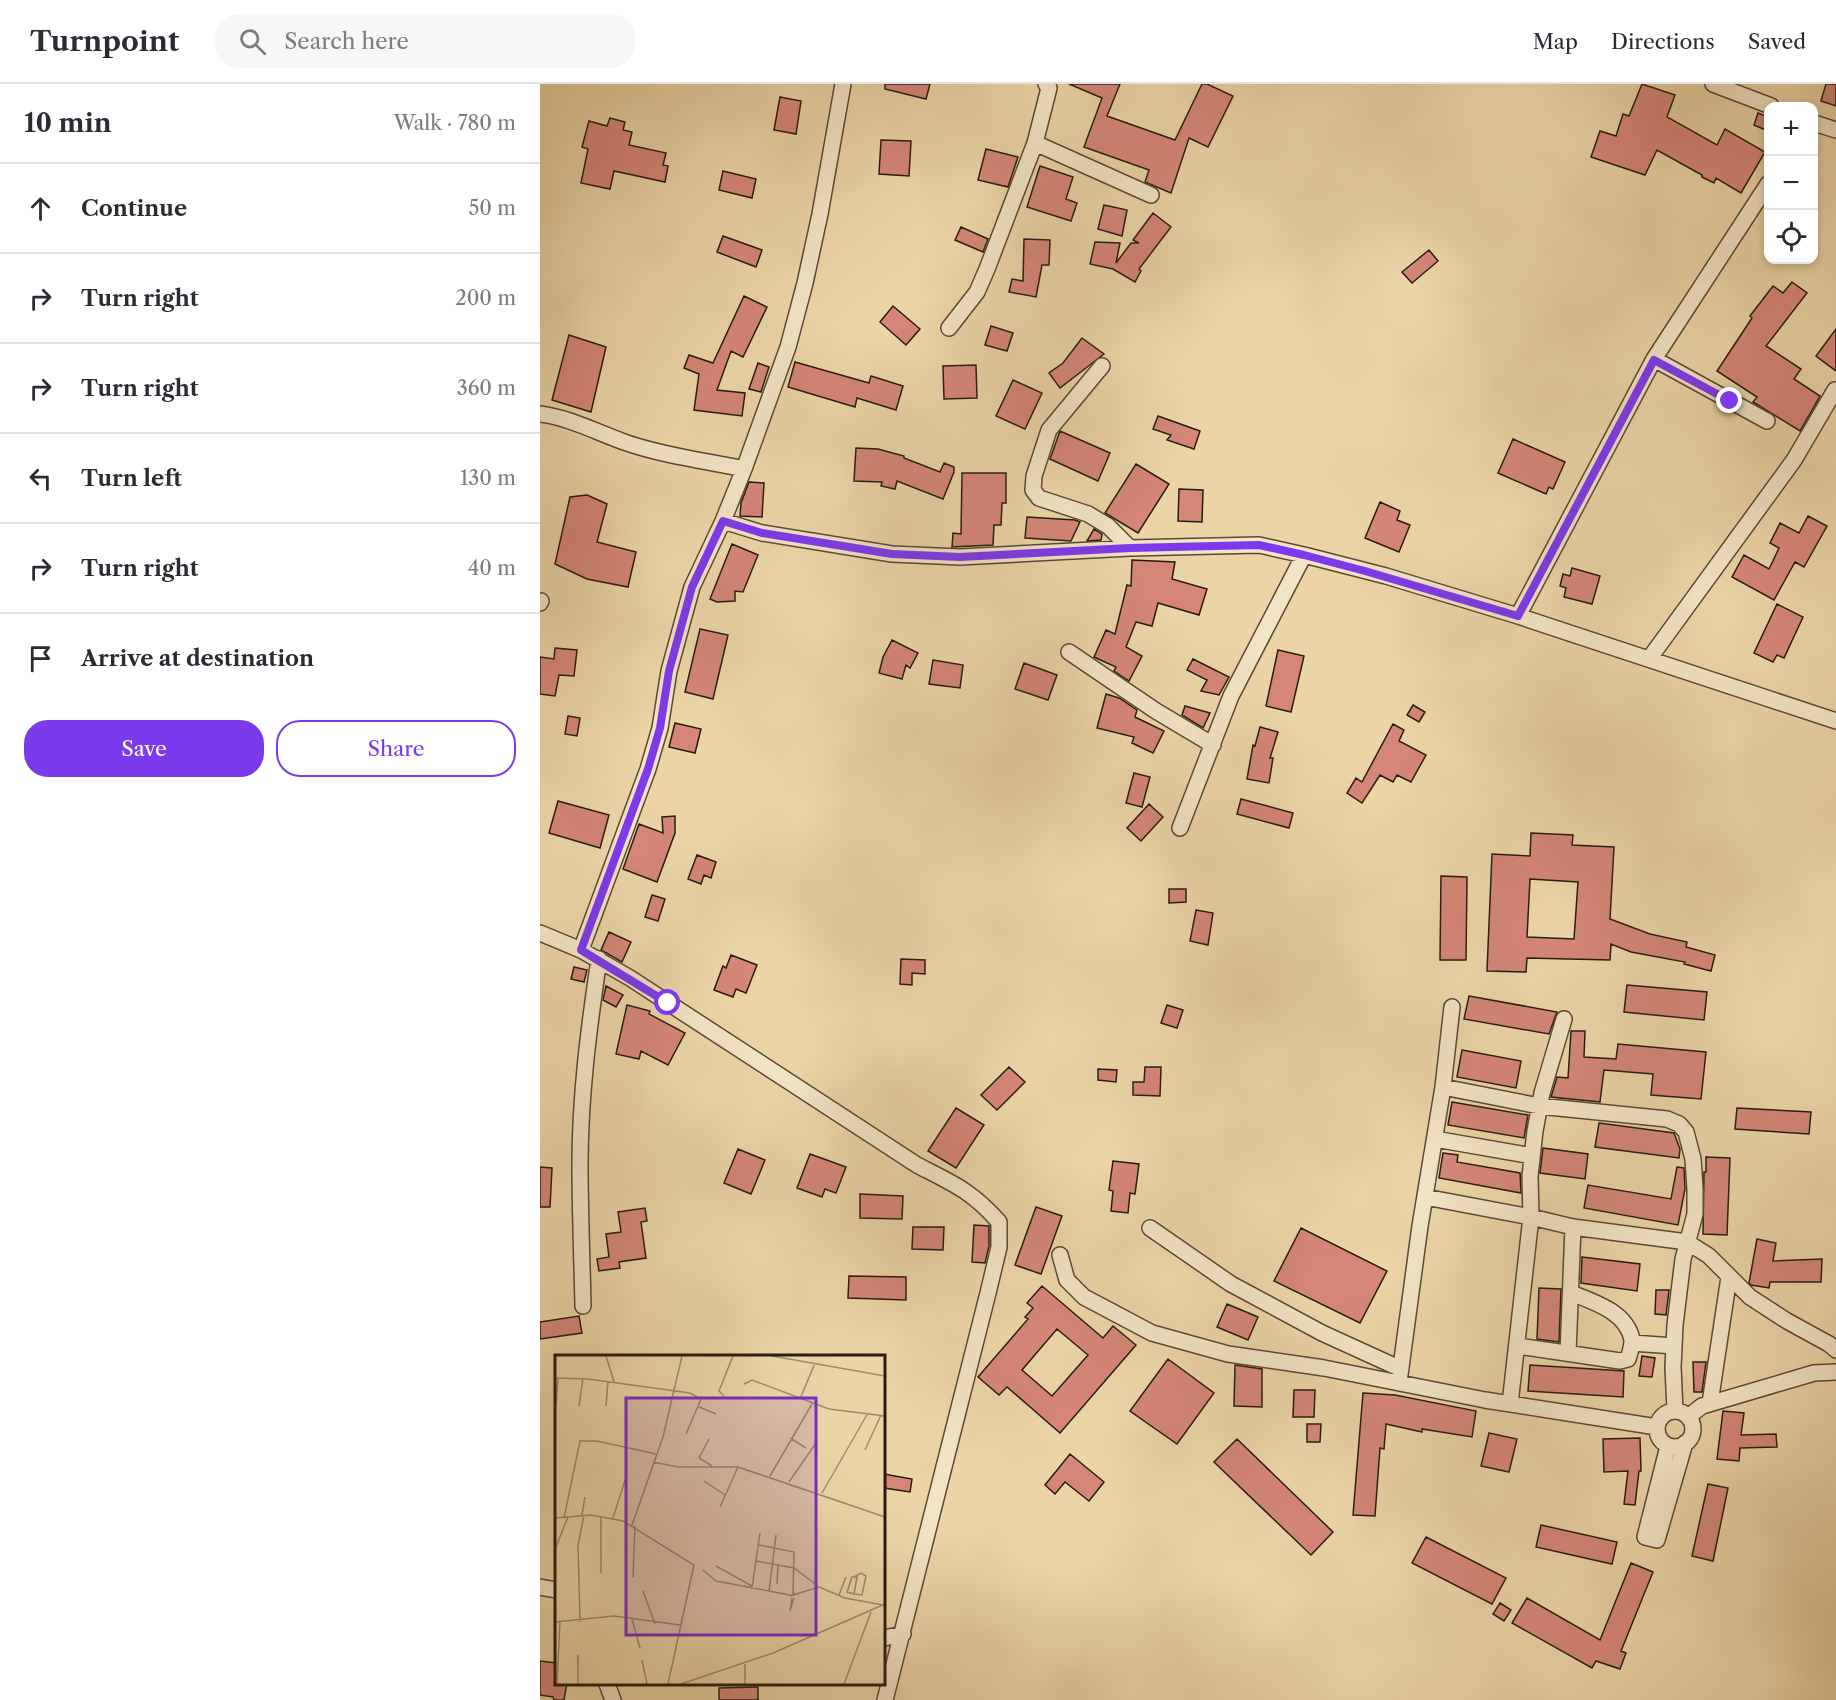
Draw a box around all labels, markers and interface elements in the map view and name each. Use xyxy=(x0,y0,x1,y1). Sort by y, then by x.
search box xyxy=(215,14,635,68)
text: Turnpoint xyxy=(30,24,179,58)
icon: search xyxy=(236,25,269,58)
text: Search here xyxy=(284,28,409,55)
text: Map xyxy=(1533,29,1578,54)
text: Directions xyxy=(1611,29,1715,54)
text: Saved xyxy=(1748,29,1806,54)
map controls xyxy=(1764,102,1818,264)
button: + xyxy=(1764,102,1818,156)
text: 10 min xyxy=(24,107,112,139)
text: Walk · 780 m xyxy=(394,111,516,135)
button: − xyxy=(1764,156,1818,210)
icon: ahead xyxy=(24,192,57,225)
text: Continue xyxy=(81,195,187,222)
text: 50 m xyxy=(469,196,516,220)
button: locate xyxy=(1764,210,1818,264)
icon: right xyxy=(24,282,57,315)
text: Turn right xyxy=(81,285,199,312)
text: 200 m xyxy=(455,286,516,310)
icon: right xyxy=(24,372,57,405)
text: Turn right xyxy=(81,375,199,402)
text: 360 m xyxy=(457,376,516,400)
route end xyxy=(1716,387,1742,413)
icon: left xyxy=(24,462,57,495)
text: Turn left xyxy=(81,465,182,492)
text: 130 m xyxy=(460,466,516,490)
icon: right xyxy=(24,552,57,585)
text: Turn right xyxy=(81,555,199,582)
text: 40 m xyxy=(468,556,516,580)
icon: arrive xyxy=(24,642,57,675)
text: Arrive at destination xyxy=(81,645,314,672)
button: Save xyxy=(24,720,264,777)
button: Share xyxy=(276,720,516,777)
route start xyxy=(654,989,680,1015)
inset map xyxy=(555,1355,885,1685)

